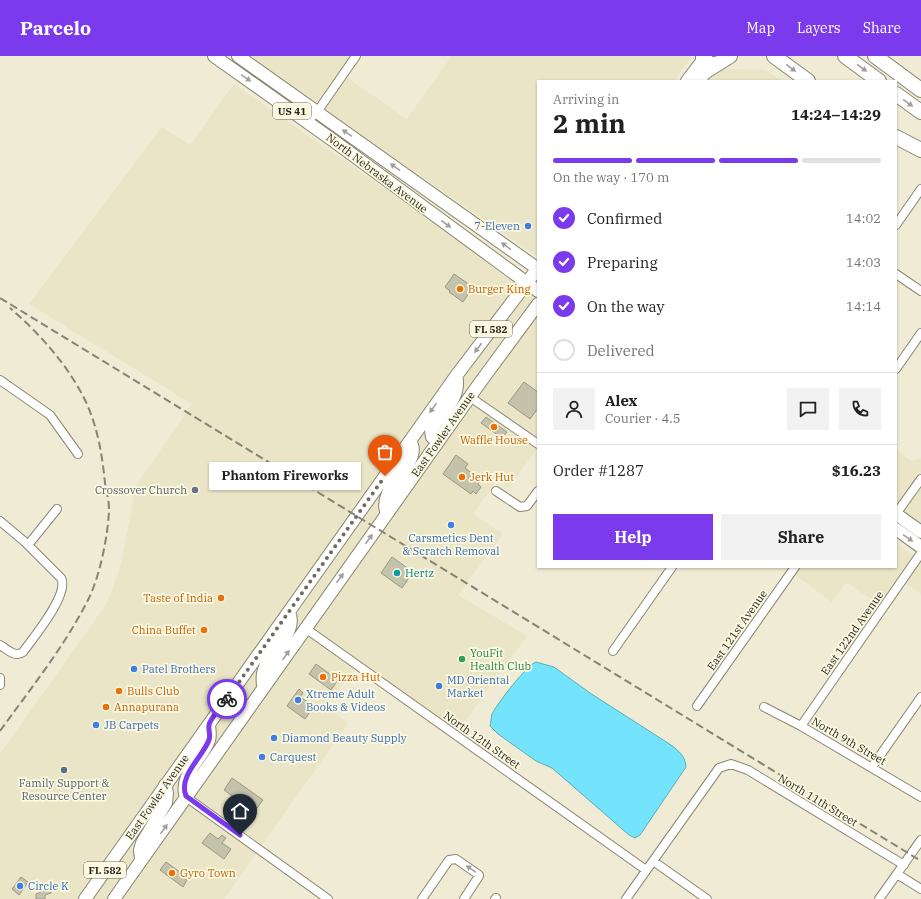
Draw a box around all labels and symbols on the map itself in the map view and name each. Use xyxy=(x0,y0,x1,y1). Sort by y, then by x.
one-way arrow xyxy=(786,64,796,72)
one-way arrow xyxy=(856,64,867,73)
one-way arrow xyxy=(241,74,251,82)
one-way arrow xyxy=(903,99,914,107)
road number: US 41 xyxy=(273,103,311,119)
one-way arrow xyxy=(342,129,352,137)
street label: North Nebraska Avenue xyxy=(323,130,431,216)
one-way arrow xyxy=(390,163,401,171)
place label: 7-Eleven xyxy=(474,219,520,233)
one-way arrow xyxy=(440,220,451,228)
marker: 7-Eleven xyxy=(523,221,533,231)
one-way arrow xyxy=(500,242,511,250)
place label: Burger King xyxy=(468,282,530,296)
marker: Burger King xyxy=(455,284,465,294)
road number: FL 582 xyxy=(470,321,512,337)
one-way arrow xyxy=(473,342,482,353)
street label: East Fowler Avenue xyxy=(408,388,478,479)
one-way arrow xyxy=(429,402,438,413)
marker: Waffle House xyxy=(489,422,499,432)
place label: Waffle House xyxy=(460,433,528,447)
pin xyxy=(368,435,402,476)
callout: Phantom Fireworks xyxy=(209,462,361,490)
place label: Jerk Hut xyxy=(470,470,514,484)
marker: Jerk Hut xyxy=(457,472,467,482)
place label: Crossover Church xyxy=(95,483,187,497)
marker: Crossover Church xyxy=(190,485,200,495)
marker: Carsmetics Dent & Scratch Removal xyxy=(446,520,456,530)
place label: Carsmetics Dent & Scratch Removal xyxy=(403,531,500,558)
one-way arrow xyxy=(365,533,373,544)
one-way arrow xyxy=(903,534,914,542)
place label: Hertz xyxy=(405,566,434,580)
marker: Hertz xyxy=(392,568,402,578)
one-way arrow xyxy=(336,573,344,584)
street label: East 121st Avenue xyxy=(704,587,770,673)
street label: East 122nd Avenue xyxy=(818,588,886,678)
place label: Taste of India xyxy=(143,591,213,605)
marker: Taste of India xyxy=(216,593,226,603)
place label: China Buffet xyxy=(132,623,196,637)
marker: China Buffet xyxy=(199,625,209,635)
place label: YouFit Health Club xyxy=(470,646,532,673)
one-way arrow xyxy=(282,650,290,660)
marker: YouFit Health Club xyxy=(457,654,467,664)
place label: Patel Brothers xyxy=(142,662,216,676)
marker: Patel Brothers xyxy=(129,664,139,674)
place label: Pizza Hut xyxy=(331,670,381,684)
marker: Pizza Hut xyxy=(318,672,328,682)
place label: MD Oriental Market xyxy=(447,673,509,700)
courier xyxy=(207,679,247,719)
marker: MD Oriental Market xyxy=(434,681,444,691)
place label: Bulls Club xyxy=(127,684,180,698)
marker: Bulls Club xyxy=(114,686,124,696)
place label: Xtreme Adult Books & Videos xyxy=(306,687,385,714)
marker: Xtreme Adult Books & Videos xyxy=(293,695,303,705)
place label: Annapurana xyxy=(114,700,179,714)
marker: Annapurana xyxy=(101,702,111,712)
street label: North 12th Street xyxy=(441,708,523,772)
street label: North 9th Street xyxy=(809,714,889,768)
place label: JB Carpets xyxy=(104,718,159,732)
marker: JB Carpets xyxy=(91,720,101,730)
place label: Diamond Beauty Supply xyxy=(282,731,407,745)
marker: Diamond Beauty Supply xyxy=(269,733,279,743)
place label: Carquest xyxy=(270,750,316,764)
street label: East Fowler Avenue xyxy=(122,751,192,842)
marker: Carquest xyxy=(257,752,267,762)
marker: Family Support & Resource Center xyxy=(59,765,69,775)
street label: North 11th Street xyxy=(776,771,860,829)
place label: Family Support & Resource Center xyxy=(19,776,109,803)
pin xyxy=(223,794,257,835)
one-way arrow xyxy=(160,823,168,834)
road number: FL 582 xyxy=(84,862,126,878)
one-way arrow xyxy=(466,865,476,873)
place label: Gyro Town xyxy=(180,866,236,880)
marker: Gyro Town xyxy=(167,868,177,878)
place label: Circle K xyxy=(28,879,69,893)
marker: Circle K xyxy=(15,881,25,891)

